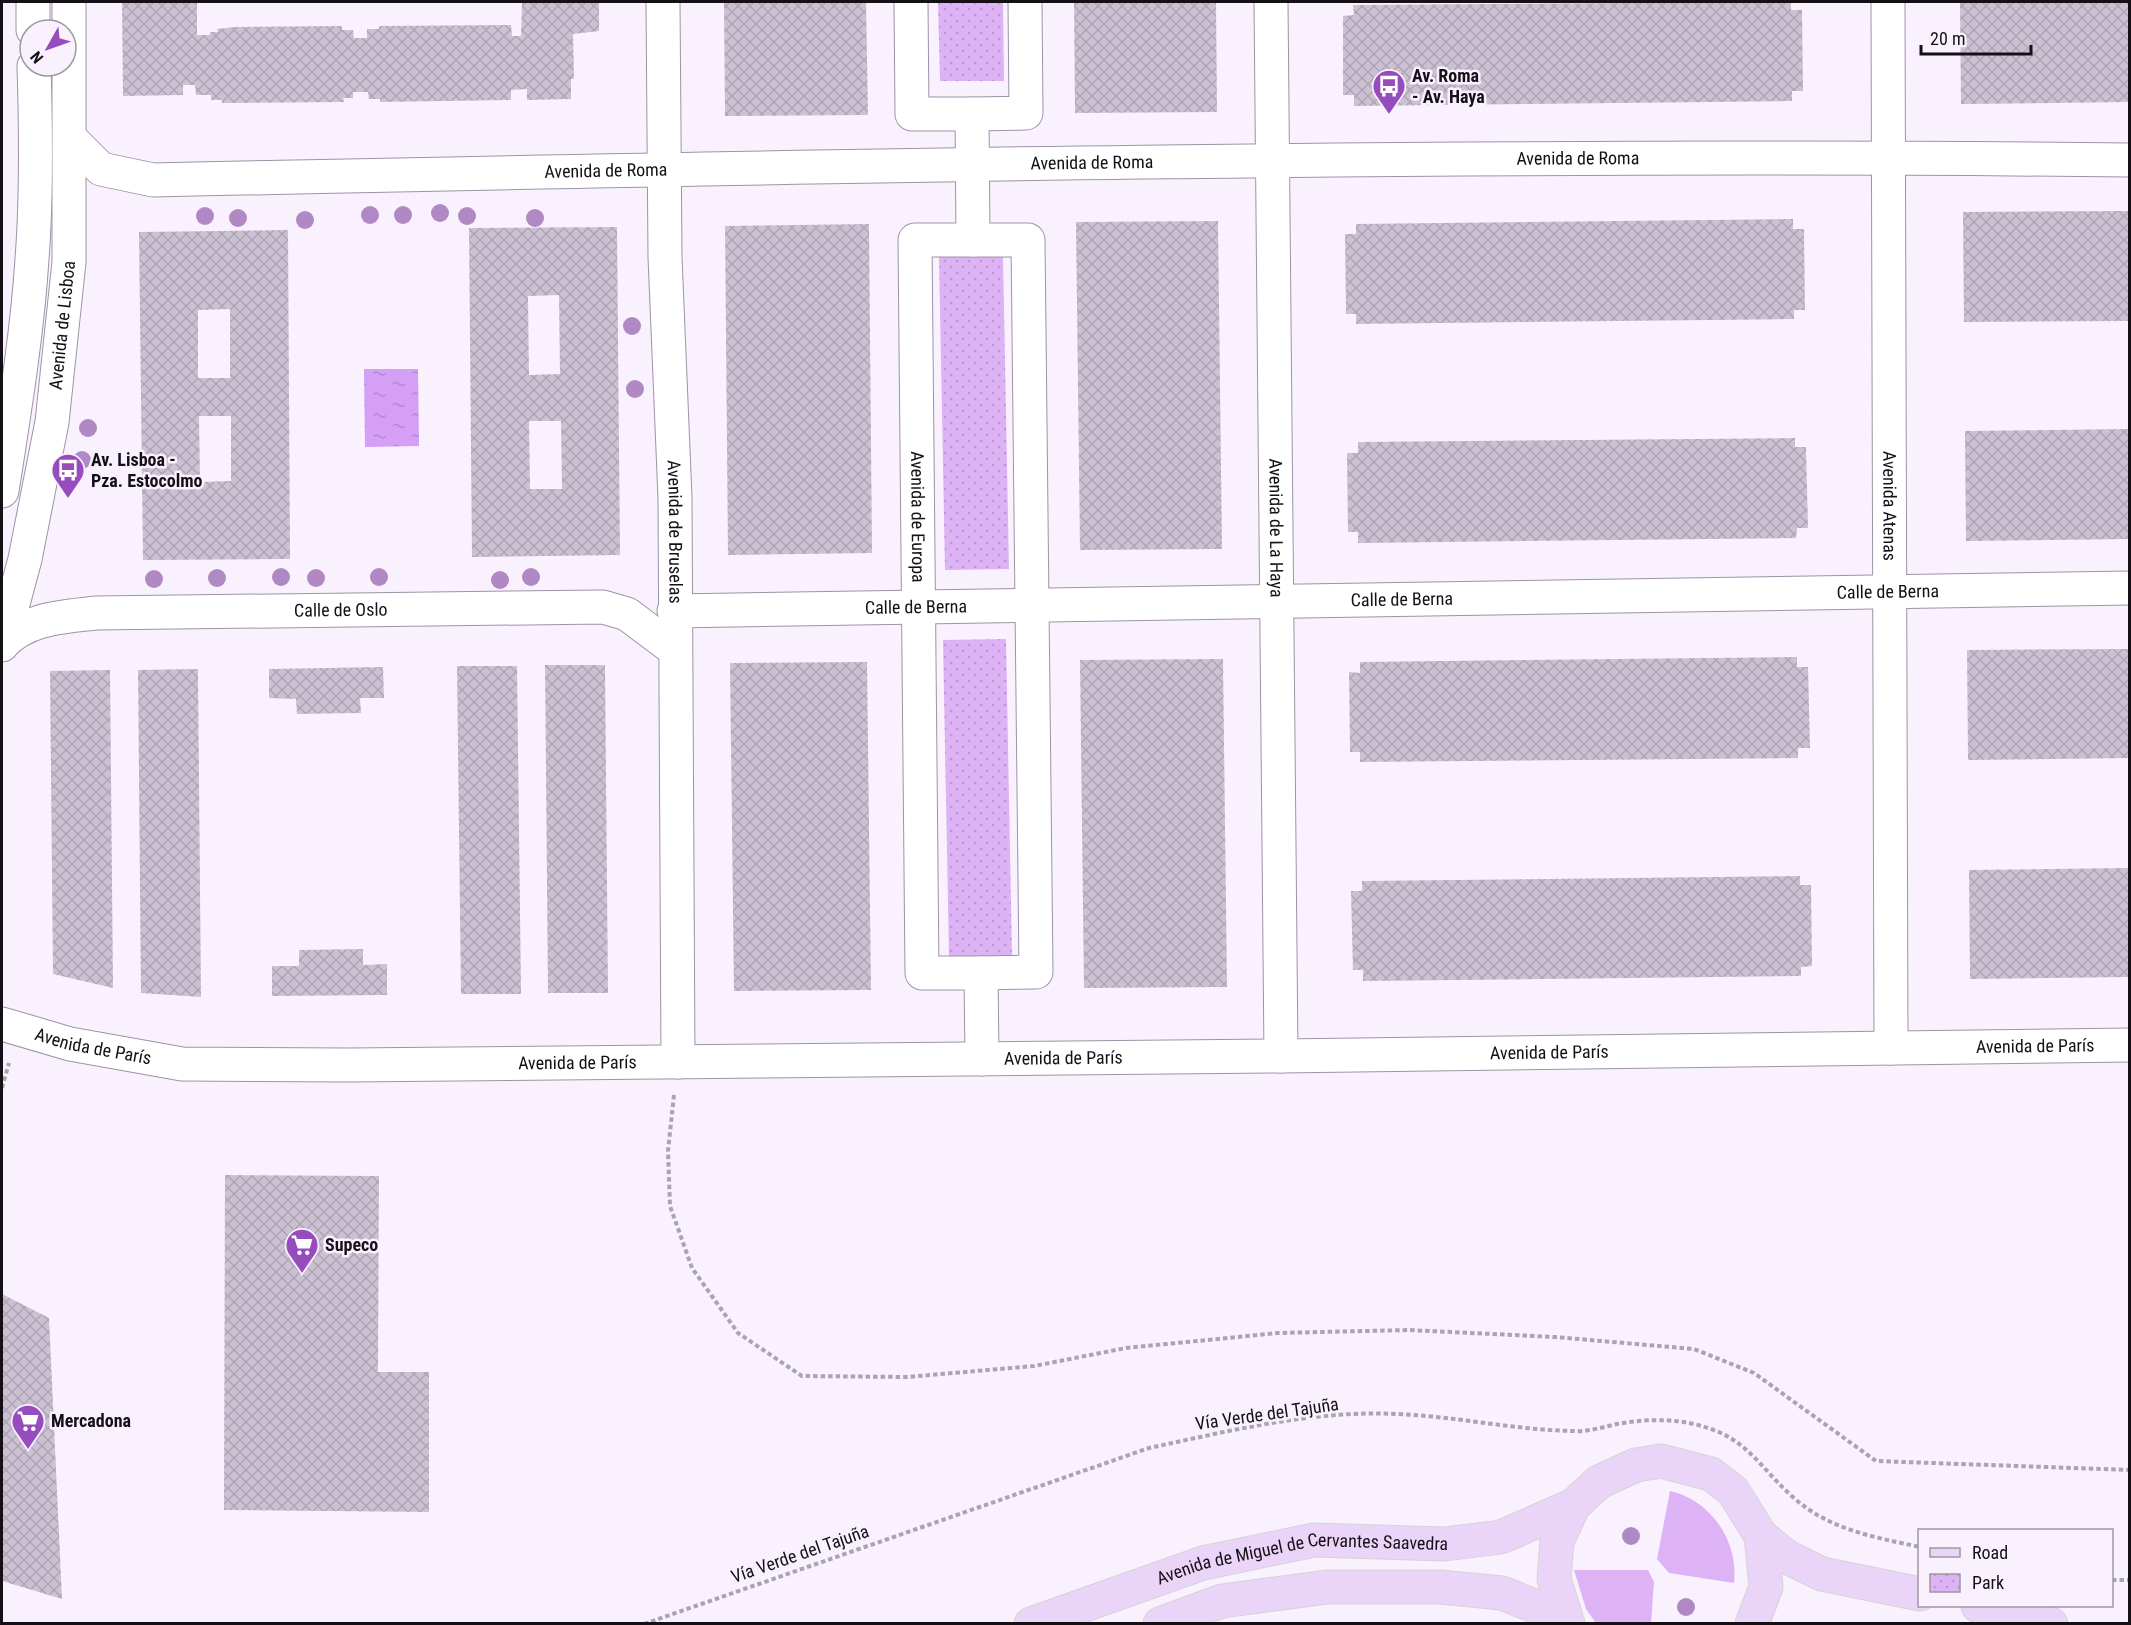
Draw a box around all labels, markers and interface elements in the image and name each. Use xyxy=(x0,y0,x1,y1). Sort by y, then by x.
north arrow xyxy=(18,18,78,78)
scale bar xyxy=(1921,18,2030,56)
text: 20 m xyxy=(1930,28,1965,49)
text: N xyxy=(26,47,47,67)
place label: Av. Roma - Av. Haya xyxy=(1412,65,1485,107)
bus stop icon: Av. Roma - Av. Haya xyxy=(1371,68,1407,115)
street label: Avenida de Roma xyxy=(1516,147,1639,169)
street label: Avenida de Roma xyxy=(1030,151,1153,174)
street label: Avenida de Roma xyxy=(544,159,668,182)
street label: Avenida de Lisboa xyxy=(45,260,79,391)
place label: Av. Lisboa - Pza. Estocolmo xyxy=(91,449,203,491)
street label: Avenida de Europa xyxy=(907,451,929,583)
street label: Avenida Atenas xyxy=(1879,451,1901,561)
bus stop icon: Av. Lisboa - Pza. Estocolmo xyxy=(50,452,86,499)
street label: Avenida de La Haya xyxy=(1265,458,1288,598)
street label: Avenida de Bruselas xyxy=(663,460,687,604)
street label: Calle de Berna xyxy=(1837,580,1939,603)
street label: Calle de Berna xyxy=(1351,588,1453,610)
street label: Calle de Berna xyxy=(865,595,967,618)
street label: Calle de Oslo xyxy=(294,599,388,621)
street label: Avenida de París xyxy=(33,1023,153,1068)
street label: Avenida de París xyxy=(1976,1034,2095,1057)
street label: Avenida de París xyxy=(1490,1041,1609,1063)
street label: Avenida de París xyxy=(1004,1047,1123,1069)
street label: Avenida de París xyxy=(518,1051,637,1073)
supermarket icon: Supeco xyxy=(284,1227,320,1274)
place label: Supeco xyxy=(325,1234,378,1255)
street label: Vía Verde del Tajuña xyxy=(1194,1393,1340,1434)
supermarket icon: Mercadona xyxy=(10,1403,46,1450)
place label: Mercadona xyxy=(51,1410,131,1431)
street label: Vía Verde del Tajuña xyxy=(728,1520,872,1587)
street label: Avenida de Miguel de Cervantes Saavedra xyxy=(1154,1528,1449,1589)
legend xyxy=(1918,1529,2113,1607)
text: Road xyxy=(1972,1542,2008,1563)
text: Park xyxy=(1972,1572,2004,1593)

